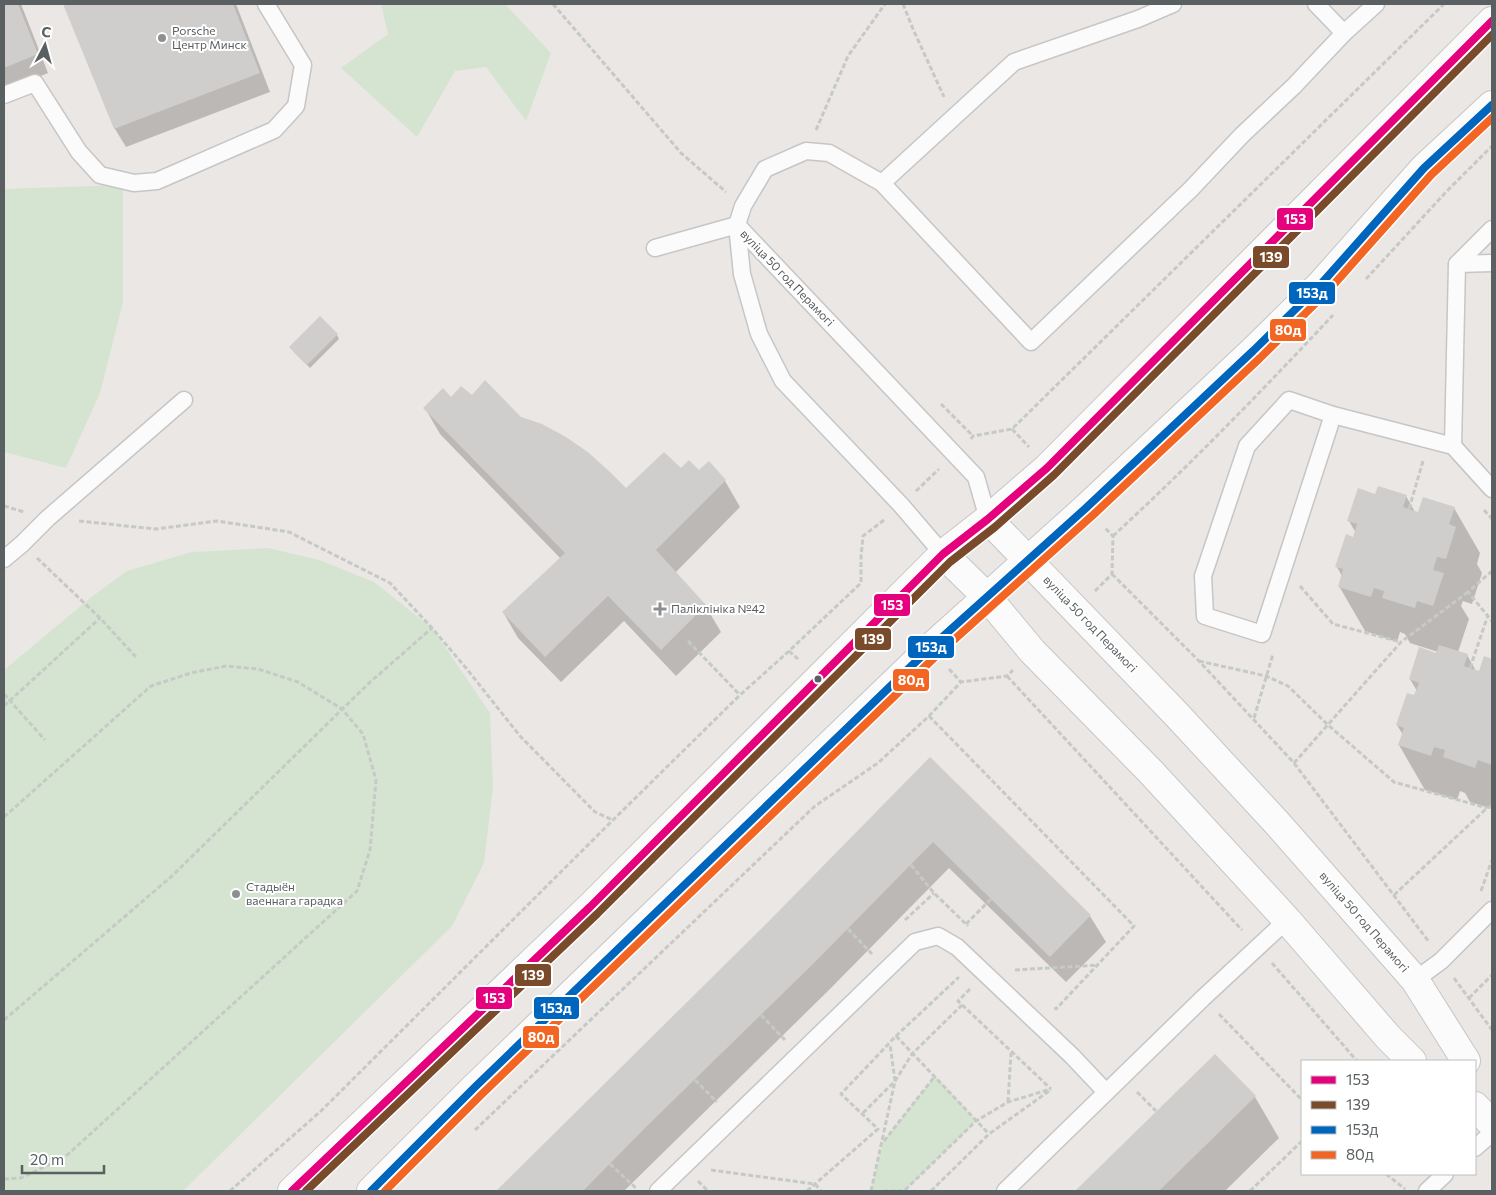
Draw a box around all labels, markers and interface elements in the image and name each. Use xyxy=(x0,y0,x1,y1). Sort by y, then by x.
north arrow xyxy=(20,20,70,70)
text: С xyxy=(41,23,52,41)
place label: Porsche Центр Минск xyxy=(172,23,247,51)
marker: Porsche Центр Минск xyxy=(156,32,168,44)
line badge: 153 xyxy=(1276,207,1314,231)
text: 153 xyxy=(1284,210,1306,227)
street label: вуліца 50 год Перамогі xyxy=(738,226,837,328)
line badge: 139 xyxy=(1252,245,1290,269)
text: 139 xyxy=(1259,248,1283,265)
line badge: 153д xyxy=(1288,281,1336,305)
text: 153д xyxy=(1296,284,1328,301)
line badge: 80д xyxy=(1269,318,1307,342)
text: 80д xyxy=(1275,321,1302,338)
street label: вуліца 50 год Перамогі xyxy=(1041,572,1140,674)
line badge: 153 xyxy=(873,593,911,617)
text: 153 xyxy=(881,596,903,613)
place label: Паліклініка №42 xyxy=(671,601,766,615)
marker: Паліклініка №42 xyxy=(653,602,667,616)
line badge: 139 xyxy=(854,627,892,651)
text: 139 xyxy=(861,630,885,647)
line badge: 153д xyxy=(907,635,955,659)
text: 153д xyxy=(915,638,947,655)
line badge: 80д xyxy=(892,668,930,692)
text: 80д xyxy=(898,671,925,688)
unlabelled marker xyxy=(813,674,823,684)
street label: вуліца 50 год Перамогі xyxy=(1317,868,1412,975)
place label: Стадыён ваеннага гарадка xyxy=(246,879,343,907)
marker: Стадыён ваеннага гарадка xyxy=(230,888,242,900)
line badge: 139 xyxy=(514,963,552,987)
text: 139 xyxy=(521,966,545,983)
line badge: 153 xyxy=(475,986,513,1010)
text: 153 xyxy=(483,989,505,1006)
line badge: 153д xyxy=(533,996,580,1020)
text: 153д xyxy=(540,999,572,1016)
line badge: 80д xyxy=(522,1025,560,1049)
text: 80д xyxy=(528,1028,555,1045)
legend xyxy=(1301,1060,1476,1175)
text: 153 xyxy=(1346,1070,1370,1088)
text: 139 xyxy=(1346,1095,1370,1113)
text: 153д xyxy=(1346,1120,1379,1138)
scale bar xyxy=(22,1142,105,1174)
text: 80д xyxy=(1346,1145,1374,1163)
text: 20 m xyxy=(30,1150,64,1168)

